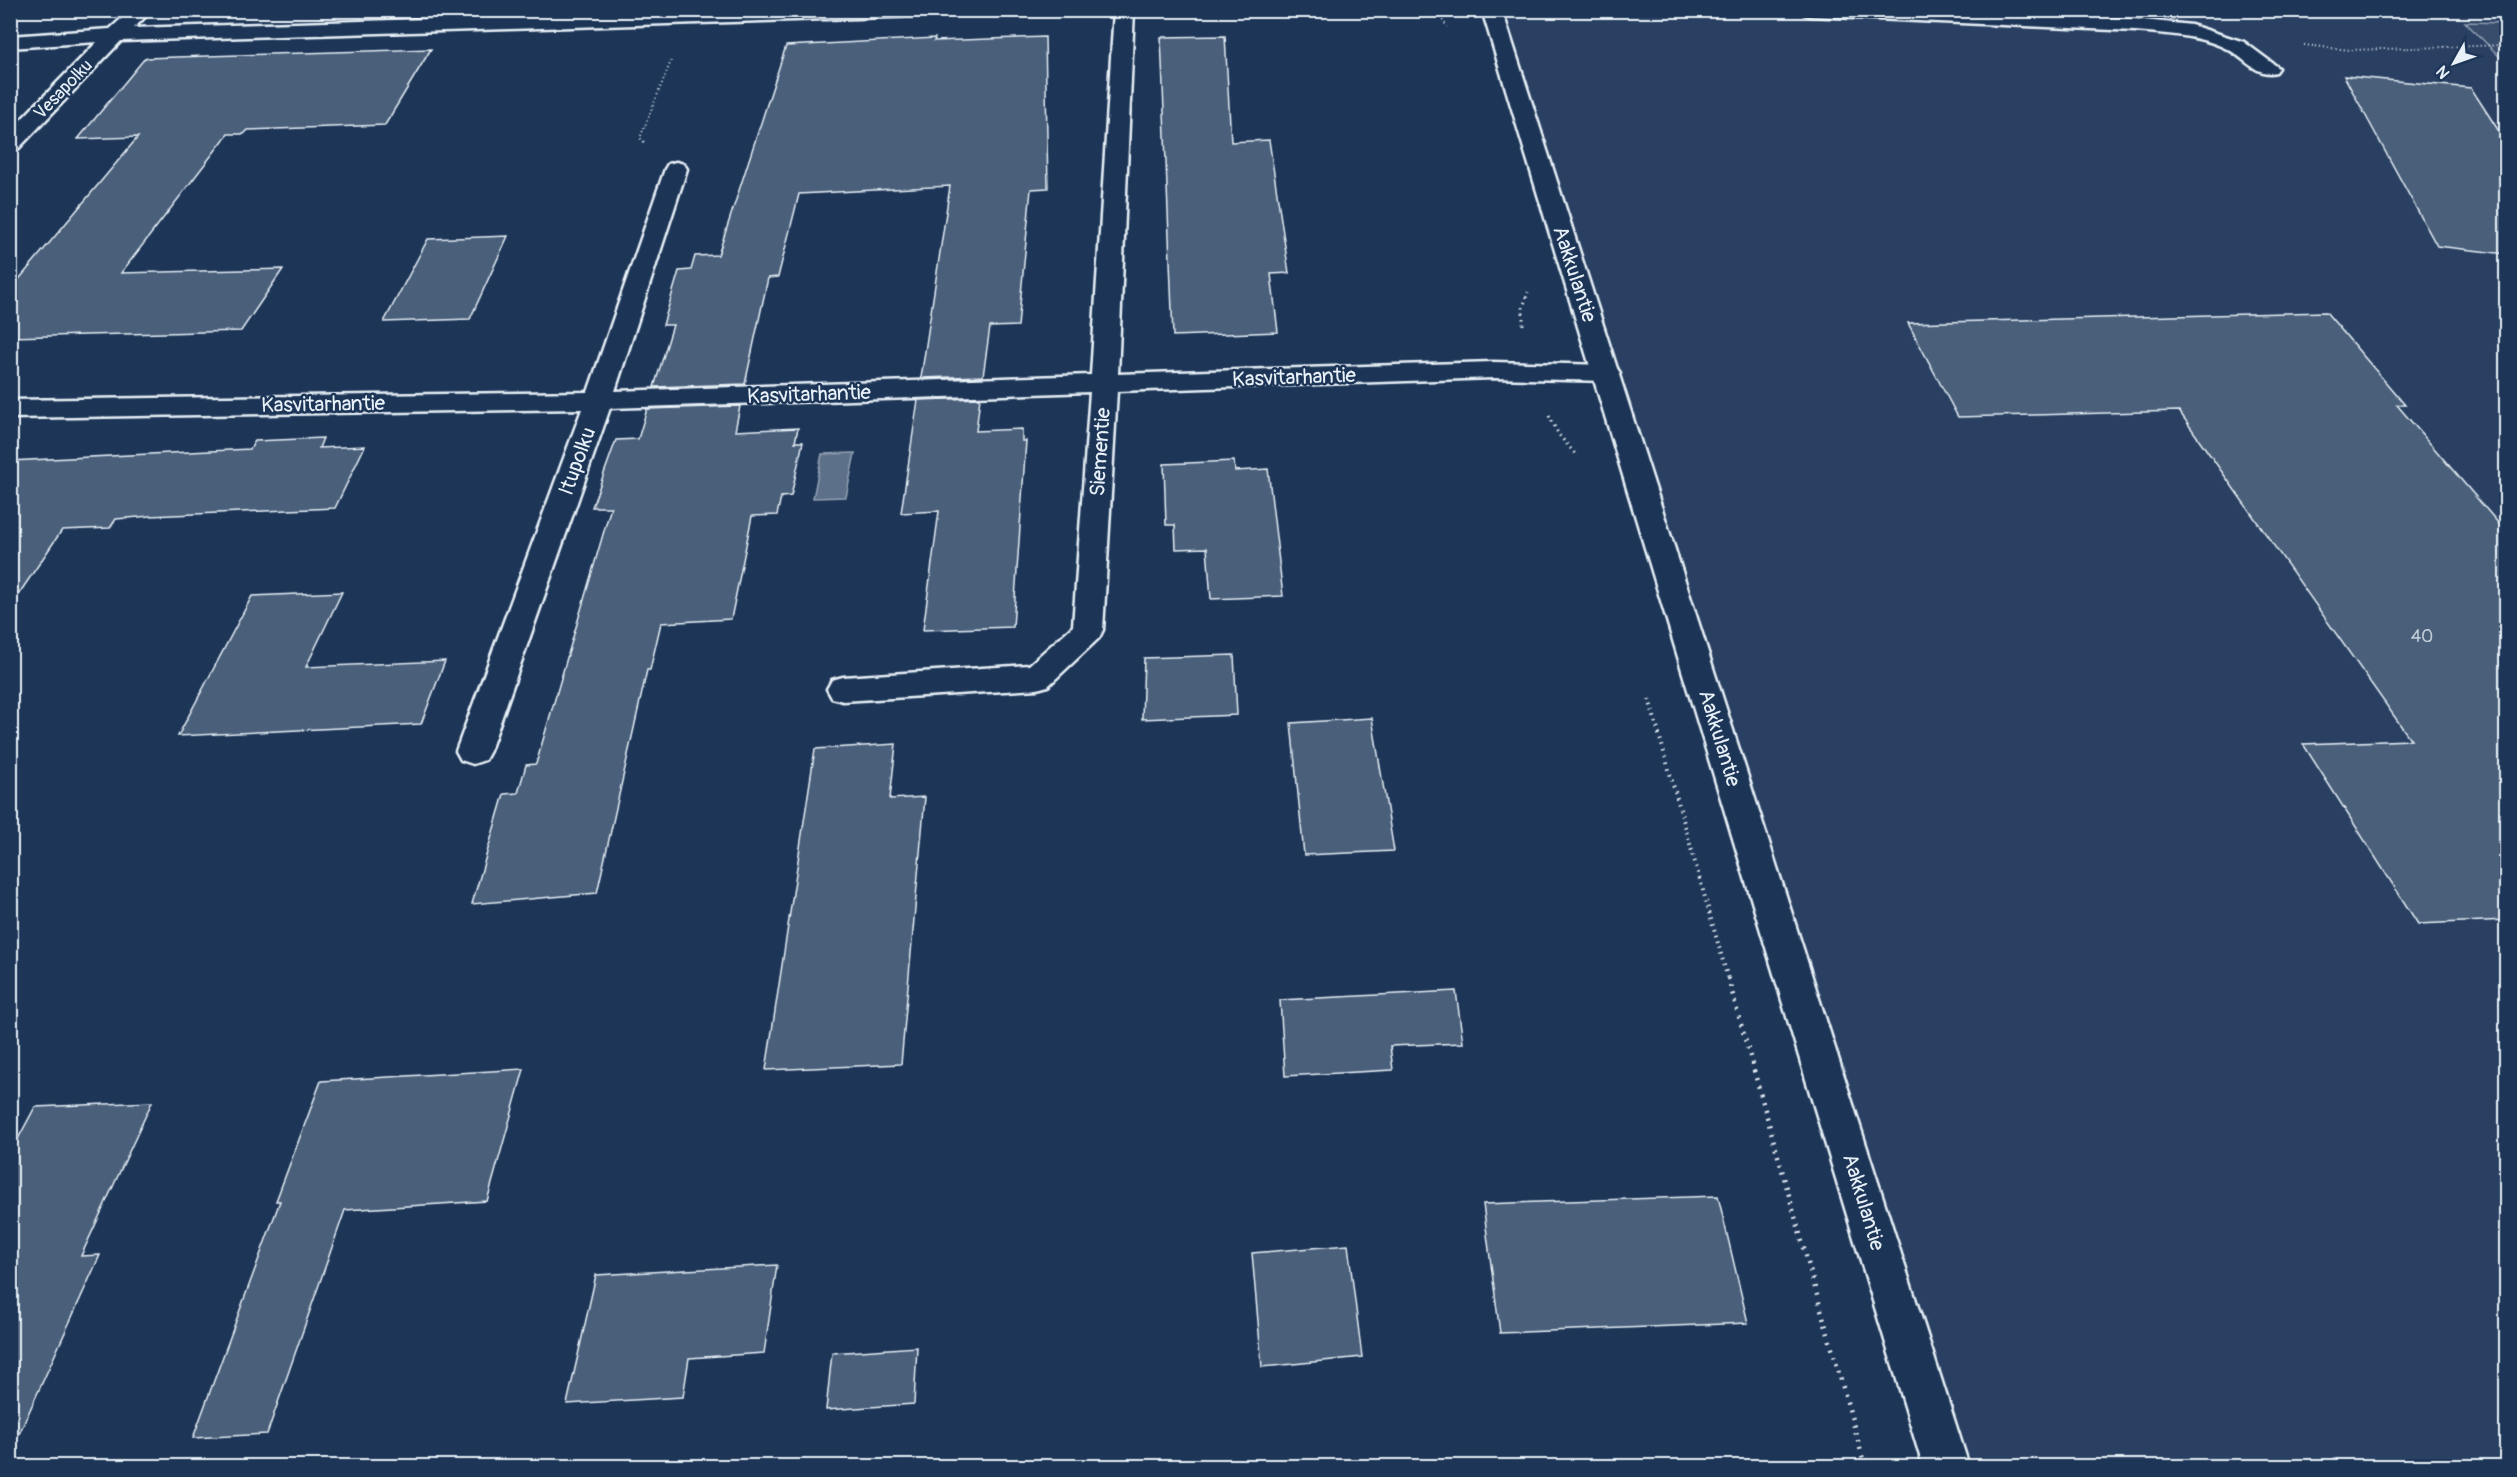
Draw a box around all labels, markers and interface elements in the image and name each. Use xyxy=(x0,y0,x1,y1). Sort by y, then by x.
north arrow xyxy=(2424,33,2484,93)
street label: Vesapolku xyxy=(29,54,98,124)
text: N xyxy=(2432,61,2454,83)
street label: Aakkulantie xyxy=(1546,223,1603,326)
street label: Kasvitarhantie xyxy=(1232,362,1357,393)
street label: Kasvitarhantie xyxy=(747,379,872,410)
street label: Kasvitarhantie xyxy=(261,390,386,419)
street label: Siementie xyxy=(1084,406,1117,497)
street label: Itupolku xyxy=(553,423,602,499)
house number: 40 xyxy=(2411,625,2433,648)
street label: Aakkulantie xyxy=(1692,686,1747,790)
street label: Aakkulantie xyxy=(1836,1150,1891,1254)

